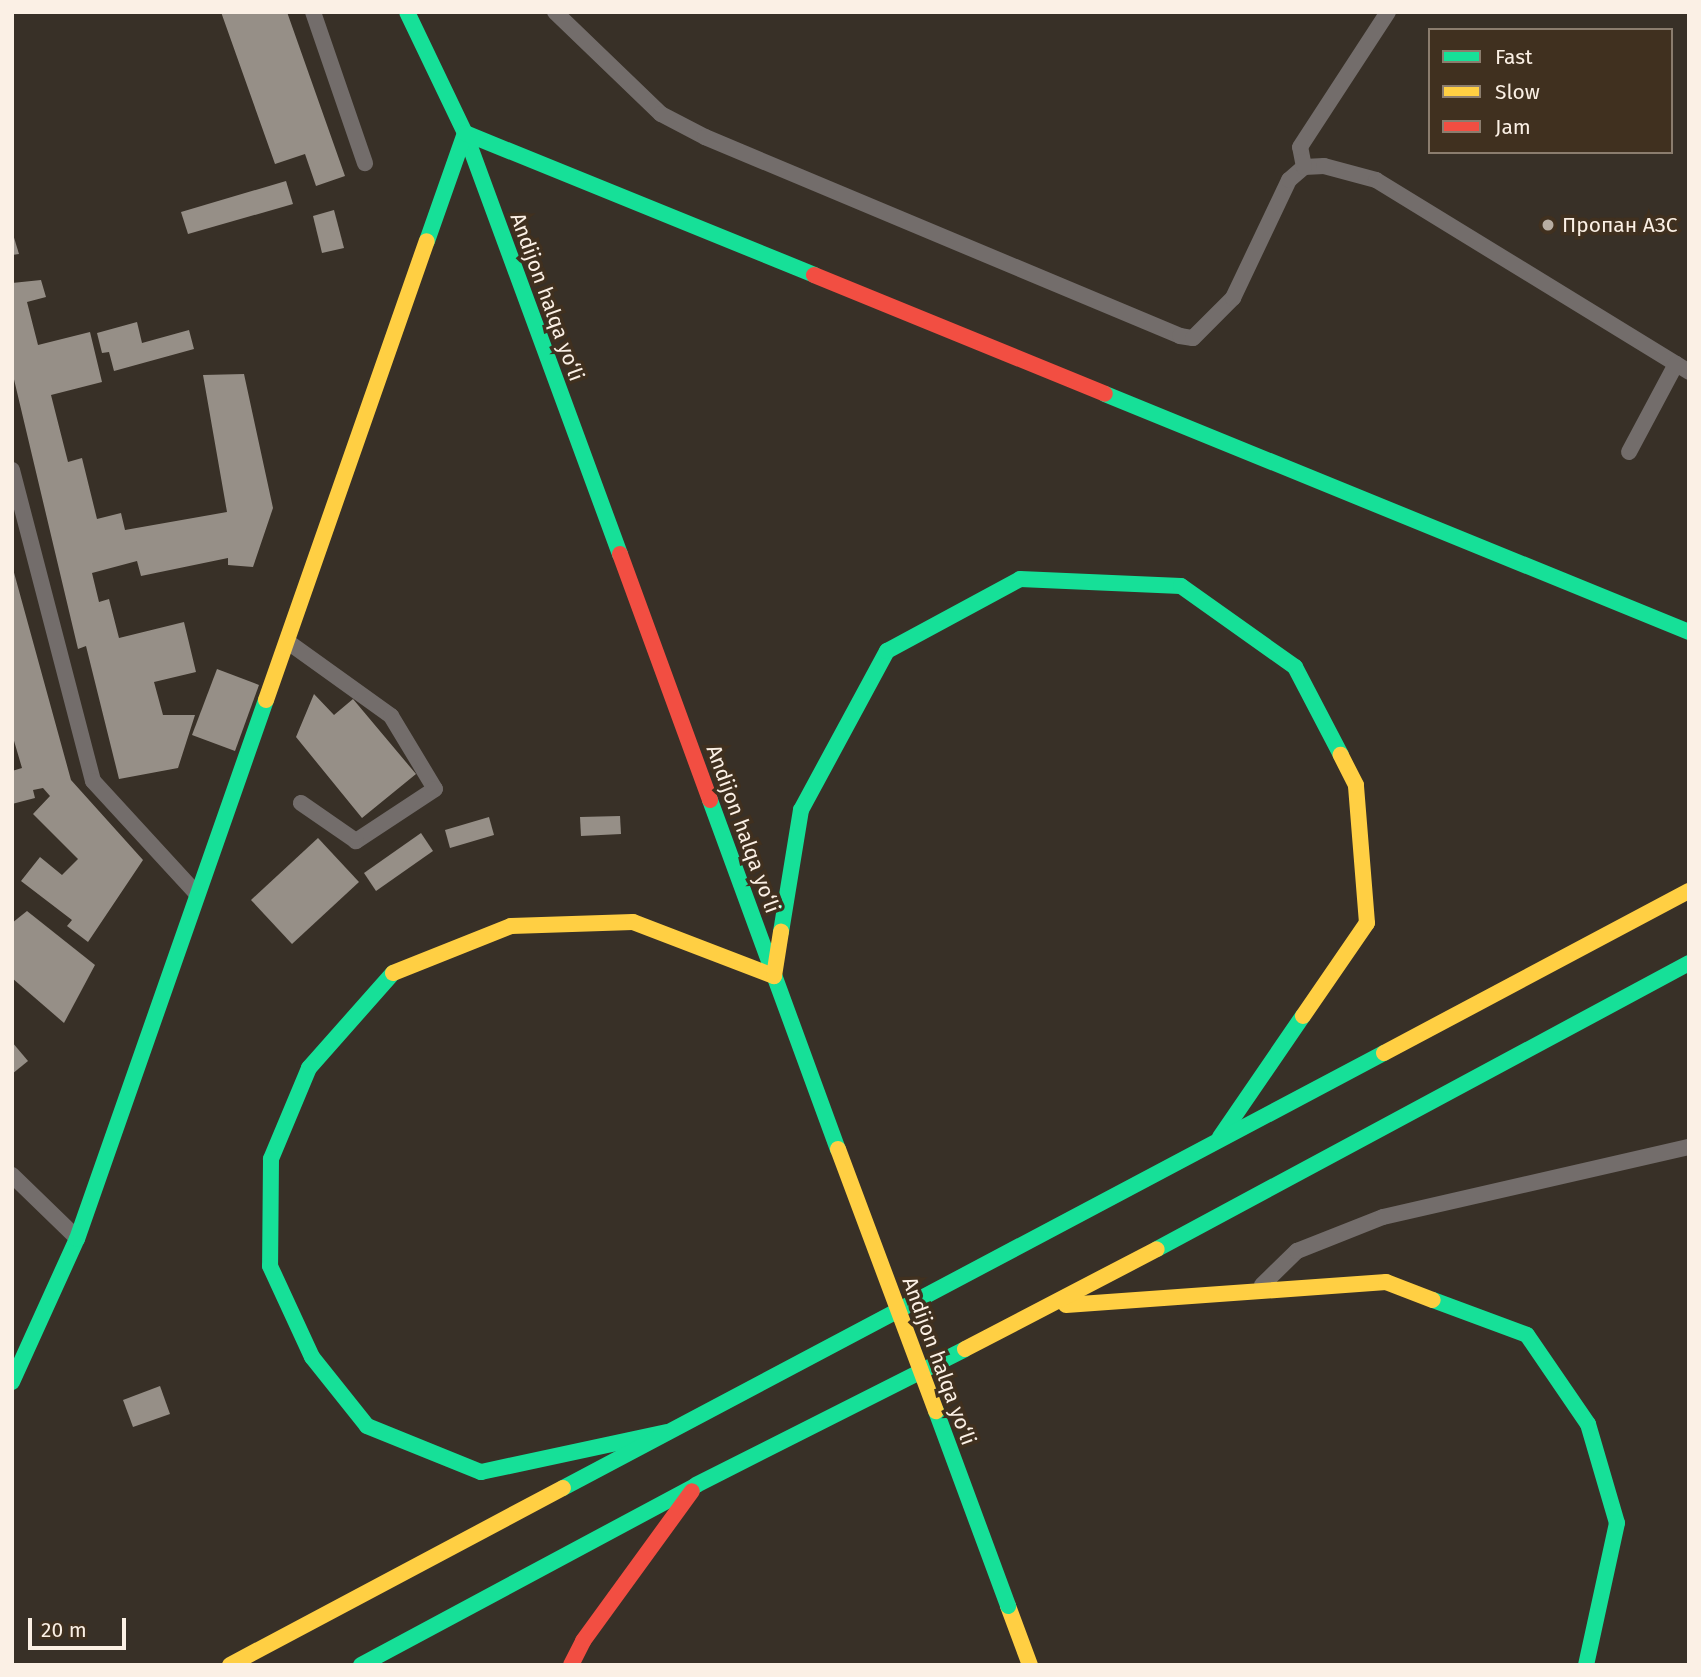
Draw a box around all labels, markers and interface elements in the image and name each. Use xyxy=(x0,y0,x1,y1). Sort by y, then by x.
legend xyxy=(1428,28,1673,154)
text: Fast xyxy=(1495,44,1533,70)
text: Slow xyxy=(1495,79,1540,105)
text: Jam xyxy=(1495,114,1531,140)
street label: Andijon halqa yo‘li xyxy=(505,209,589,385)
place label: Пропан АЗС xyxy=(1562,212,1677,238)
marker: Пропан АЗС xyxy=(1540,217,1556,233)
street label: Andijon halqa yo‘li xyxy=(701,741,785,917)
street label: Andijon halqa yo‘li xyxy=(897,1273,981,1449)
scale bar xyxy=(32,1604,130,1648)
text: 20 m xyxy=(41,1617,87,1643)

